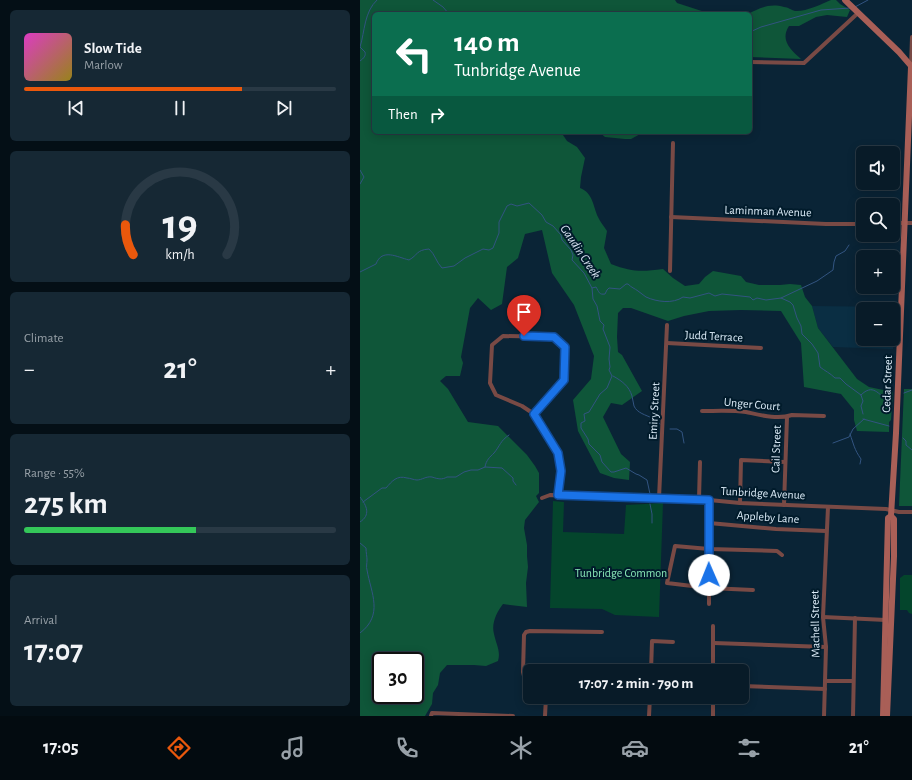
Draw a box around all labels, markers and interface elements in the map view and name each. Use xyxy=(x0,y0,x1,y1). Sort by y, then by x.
icon: left xyxy=(388,28,440,80)
text: 140 m xyxy=(454,29,520,57)
text: Slow Tide xyxy=(84,41,142,56)
text: Marlow xyxy=(84,59,122,72)
text: Tunbridge Avenue xyxy=(454,62,581,80)
icon: previous xyxy=(65,97,87,119)
icon: pause xyxy=(169,97,191,119)
icon: next xyxy=(273,97,295,119)
icon: right xyxy=(426,104,448,126)
text: Then xyxy=(388,107,418,122)
map controls xyxy=(856,146,900,346)
button: sound xyxy=(856,146,900,190)
button: search xyxy=(856,198,900,242)
street label: Laminman Avenue xyxy=(724,203,812,219)
text: 19 xyxy=(162,205,198,246)
water label: Gaudin Creek xyxy=(557,223,603,281)
text: km/h xyxy=(165,247,195,261)
button: + xyxy=(856,250,900,294)
pin xyxy=(507,295,541,336)
icon: arrive xyxy=(513,301,535,323)
button: − xyxy=(856,302,900,346)
street label: Judd Terrace xyxy=(685,328,743,344)
text: Climate xyxy=(24,332,63,345)
text: 21° xyxy=(163,354,197,384)
street label: Cedar Street xyxy=(880,355,894,413)
text: − xyxy=(24,358,35,380)
text: + xyxy=(325,358,336,380)
street label: Emiry Street xyxy=(647,382,663,440)
street label: Unger Court xyxy=(723,396,781,412)
street label: Cail Street xyxy=(769,425,783,473)
text: Range · 55% xyxy=(24,467,85,480)
street label: Tunbridge Avenue xyxy=(720,485,806,501)
text: 275 km xyxy=(24,489,108,519)
street label: Appleby Lane xyxy=(736,509,800,526)
position arrow xyxy=(688,554,730,596)
park label: Tunbridge Common xyxy=(575,567,667,579)
street label: Machell Street xyxy=(808,590,822,658)
text: Arrival xyxy=(24,614,57,627)
text: 17:07 xyxy=(24,636,83,666)
speed limit sign: 30 xyxy=(372,652,424,704)
text: 17:07 · 2 min · 790 m xyxy=(579,676,693,691)
icon: directions xyxy=(165,734,193,762)
icon: music xyxy=(279,734,307,762)
icon: phone xyxy=(393,734,421,762)
icon: climate xyxy=(507,734,535,762)
icon: car xyxy=(621,734,649,762)
icon: filters xyxy=(735,734,763,762)
text: 17:05 xyxy=(43,739,79,757)
text: 21° xyxy=(849,739,869,757)

